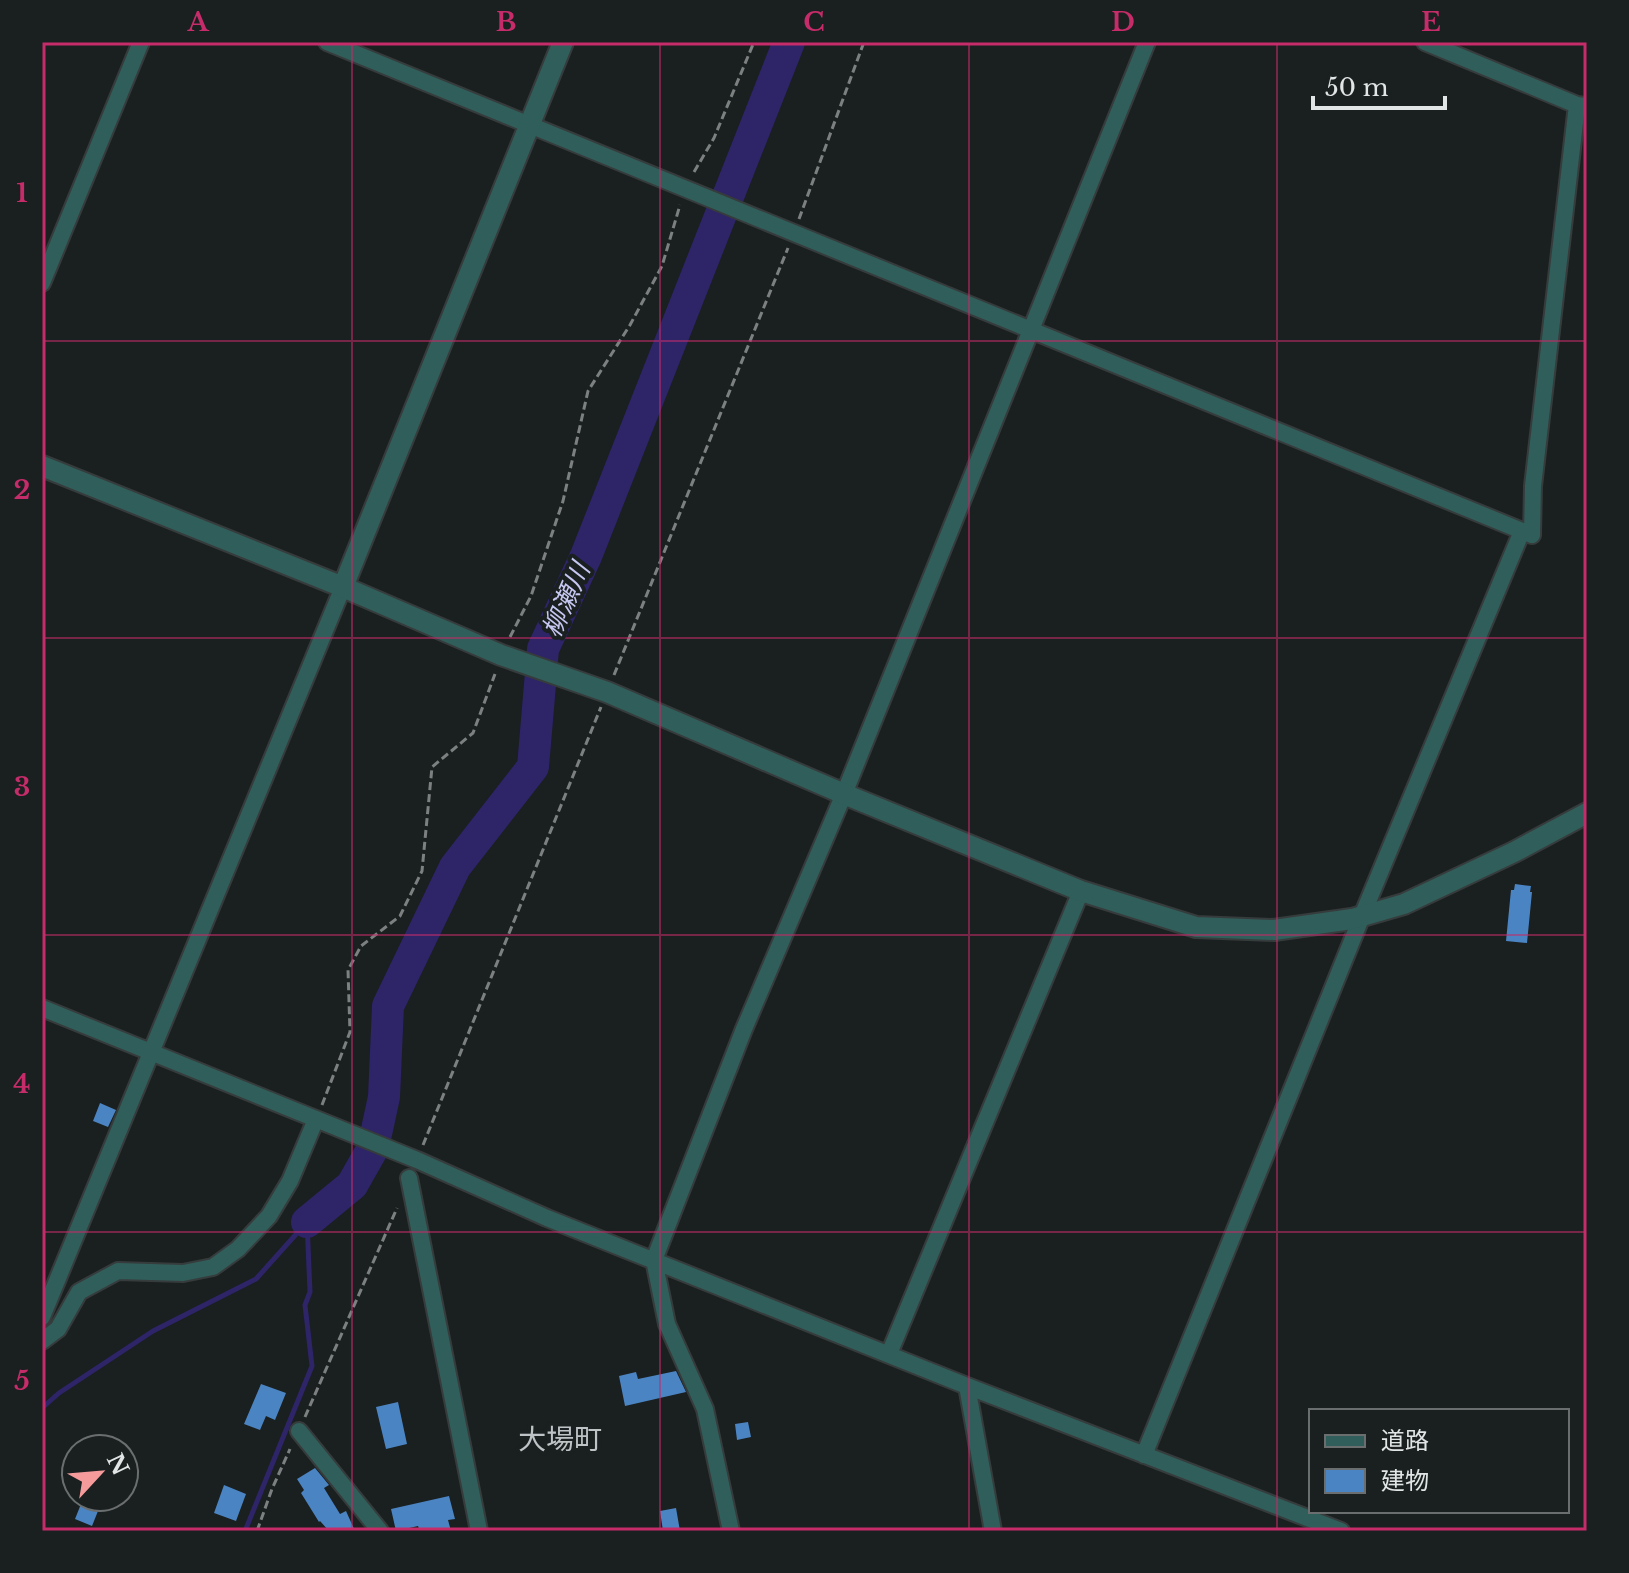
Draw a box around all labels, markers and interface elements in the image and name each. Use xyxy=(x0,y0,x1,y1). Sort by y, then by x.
text: A xyxy=(186,6,209,38)
text: B xyxy=(496,6,516,38)
text: C xyxy=(803,6,825,38)
text: D xyxy=(1111,6,1135,38)
text: E xyxy=(1421,6,1441,38)
scale bar xyxy=(1313,60,1445,110)
text: 50 m xyxy=(1325,73,1389,102)
text: 1 xyxy=(16,177,28,209)
text: 2 xyxy=(14,474,30,506)
water label: 柳瀬川 xyxy=(536,555,598,642)
text: 3 xyxy=(14,771,30,803)
text: 4 xyxy=(13,1068,31,1100)
text: 5 xyxy=(14,1365,30,1397)
legend xyxy=(1309,1409,1569,1513)
district label: 大場町 xyxy=(518,1422,602,1457)
text: 道路 xyxy=(1381,1426,1429,1455)
north arrow xyxy=(60,1433,140,1513)
text: N xyxy=(101,1449,134,1480)
text: 建物 xyxy=(1381,1466,1429,1495)

